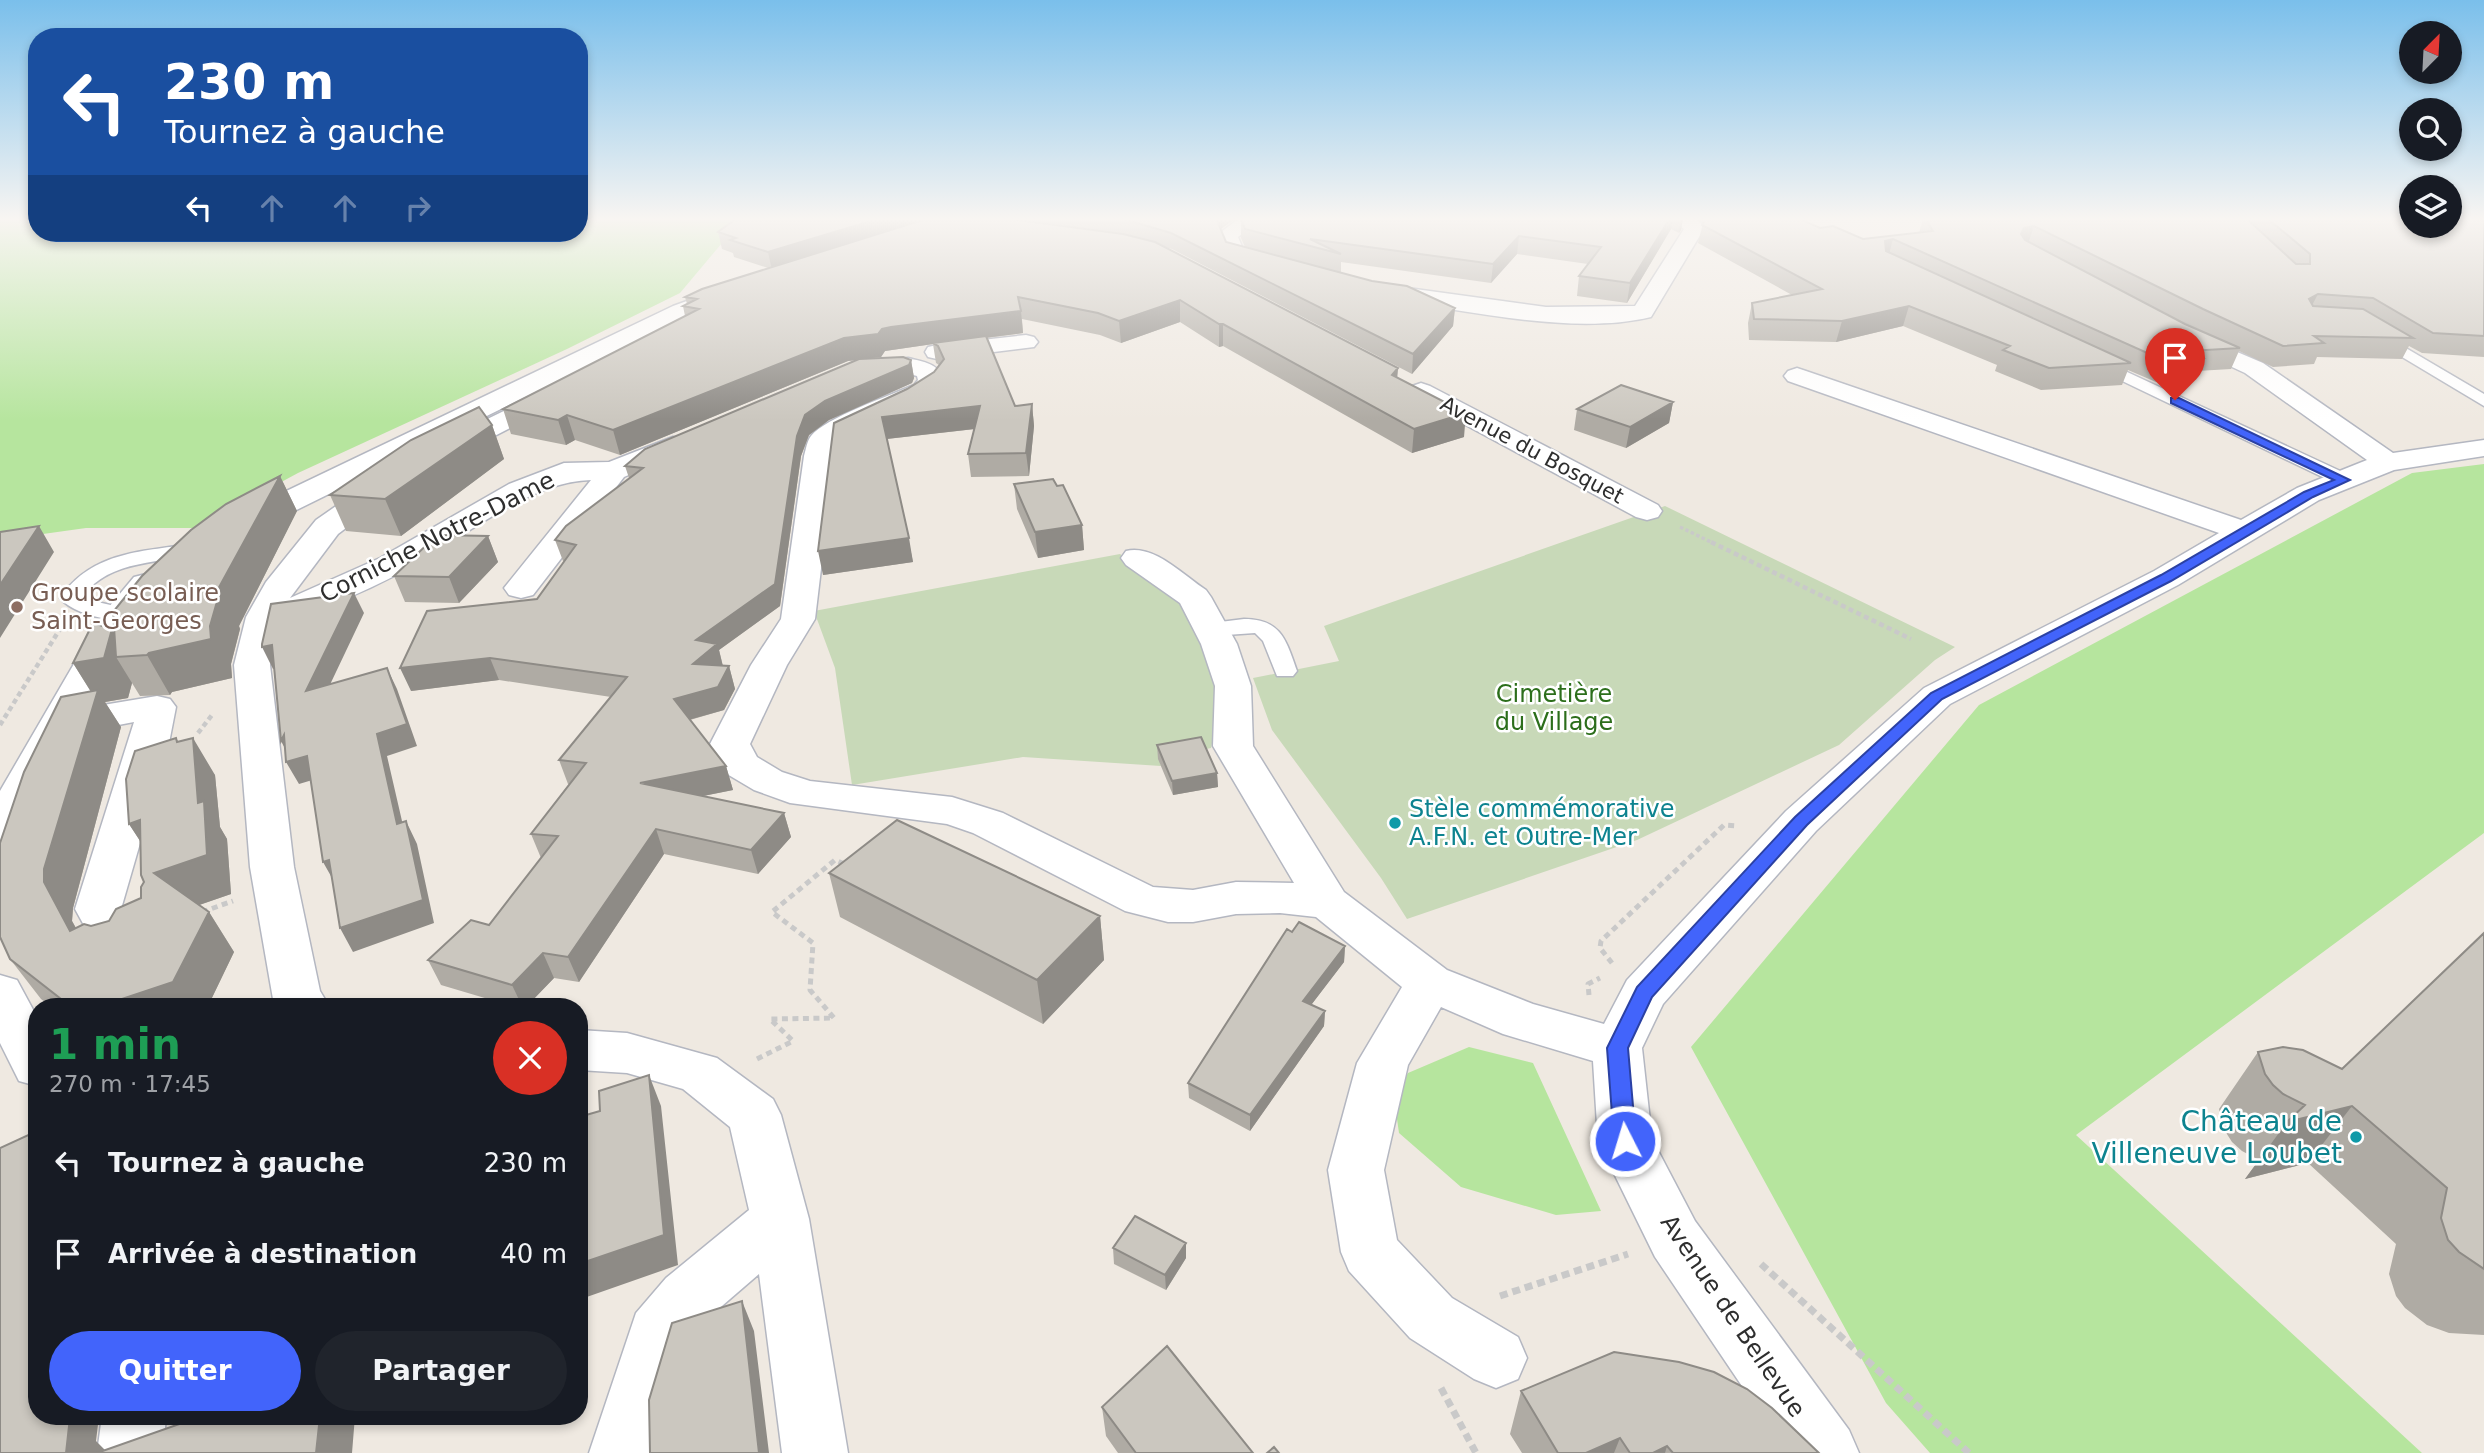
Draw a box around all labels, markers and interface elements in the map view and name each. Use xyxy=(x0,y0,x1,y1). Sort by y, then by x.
north arrow xyxy=(2399,21,2462,84)
map controls xyxy=(2399,21,2462,238)
text: 230 m xyxy=(164,54,334,111)
icon: left xyxy=(49,56,140,147)
button: search xyxy=(2399,98,2462,161)
text: Tournez à gauche xyxy=(164,113,445,151)
button: layers xyxy=(2399,175,2462,238)
icon: left xyxy=(180,189,218,227)
icon: ahead xyxy=(253,189,291,227)
icon: ahead xyxy=(326,189,364,227)
icon: right xyxy=(399,189,437,227)
pin xyxy=(2145,328,2205,400)
icon: arrive xyxy=(2156,339,2194,377)
street label: Avenue du Bosquet xyxy=(1436,392,1628,508)
street label: Corniche Notre-Dame xyxy=(315,466,559,608)
place label: Groupe scolaire Saint-Georges xyxy=(31,579,219,635)
marker: Groupe scolaire Saint-Georges xyxy=(9,599,25,615)
park label: Cimetière du Village xyxy=(1495,680,1613,736)
place label: Stèle commémorative A.F.N. et Outre-Mer xyxy=(1409,795,1675,851)
marker: Stèle commémorative A.F.N. et Outre-Mer xyxy=(1387,815,1403,831)
text: 1 min xyxy=(49,1020,181,1069)
button: close xyxy=(493,1021,567,1095)
text: 270 m · 17:45 xyxy=(49,1071,211,1097)
position arrow xyxy=(1588,1104,1662,1178)
place label: Château de Villeneuve Loubet xyxy=(2092,1105,2342,1170)
marker: Château de Villeneuve Loubet xyxy=(2348,1129,2364,1145)
icon: left xyxy=(49,1144,87,1182)
text: Tournez à gauche xyxy=(108,1148,365,1178)
text: 230 m xyxy=(484,1148,567,1178)
street label: Avenue de Bellevue xyxy=(1655,1210,1811,1422)
icon: arrive xyxy=(49,1235,87,1273)
text: Arrivée à destination xyxy=(108,1239,417,1269)
text: 40 m xyxy=(500,1239,567,1269)
button: Quitter xyxy=(49,1331,301,1411)
button: Partager xyxy=(315,1331,567,1411)

